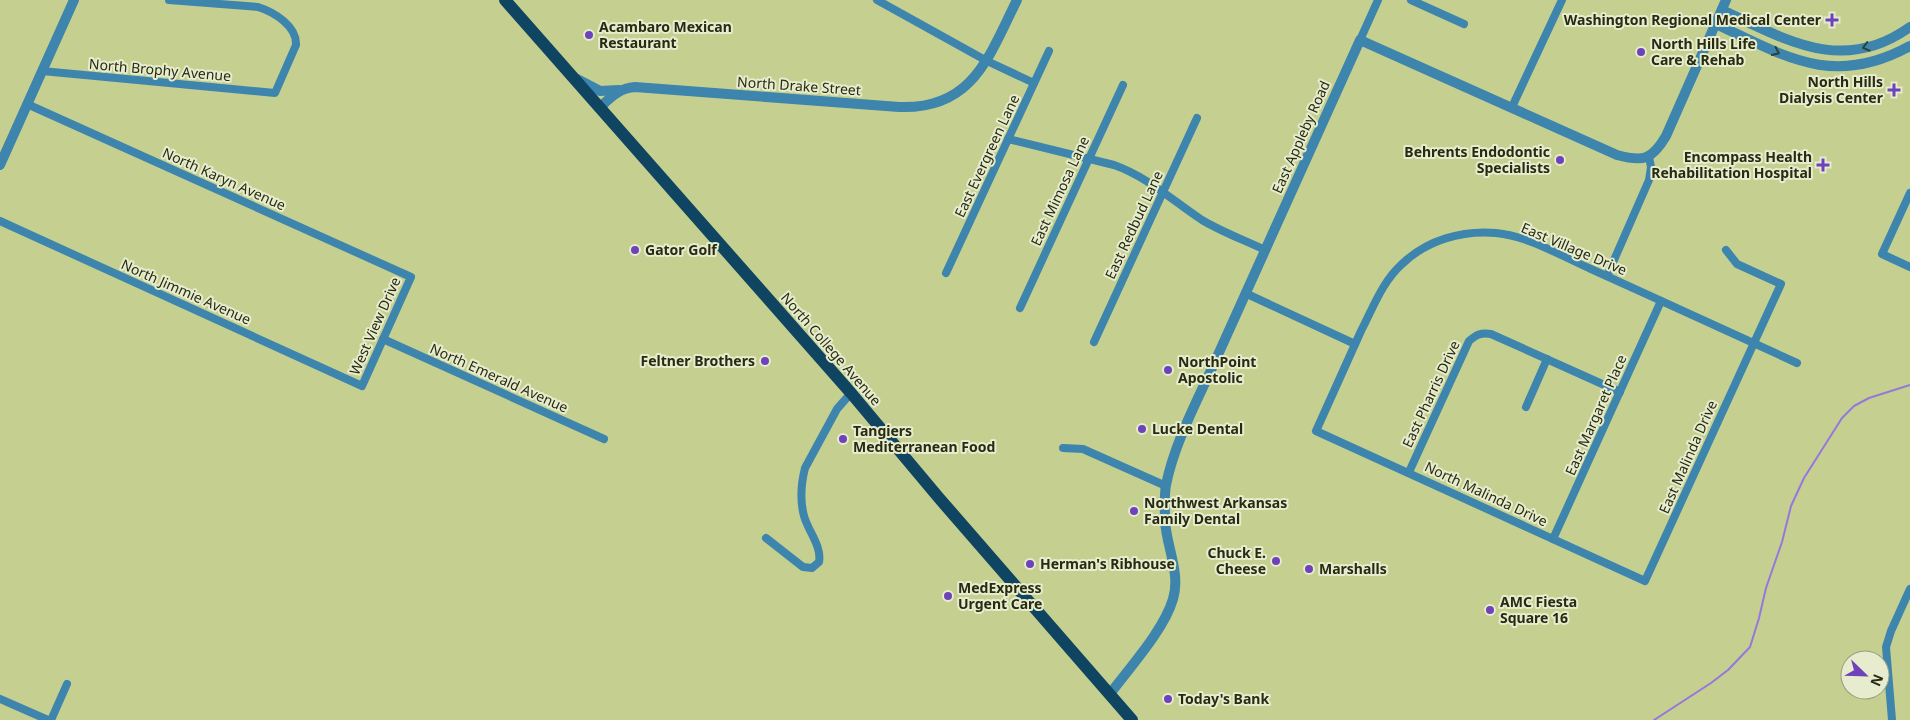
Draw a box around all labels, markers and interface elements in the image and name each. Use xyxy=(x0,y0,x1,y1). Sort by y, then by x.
place label: Washington Regional Medical Center xyxy=(1564,10,1822,29)
marker: Washington Regional Medical Center xyxy=(1825,13,1839,27)
place label: Acambaro Mexican Restaurant xyxy=(599,17,732,52)
marker: Acambaro Mexican Restaurant xyxy=(583,29,595,41)
place label: North Hills Life Care & Rehab xyxy=(1651,34,1756,69)
one-way arrow xyxy=(1862,41,1871,52)
marker: North Hills Life Care & Rehab xyxy=(1635,46,1647,58)
one-way arrow xyxy=(1771,46,1780,56)
street label: North Brophy Avenue xyxy=(88,54,232,85)
street label: North Drake Street xyxy=(737,72,862,99)
place label: North Hills Dialysis Center xyxy=(1779,72,1884,107)
street label: East Appleby Road xyxy=(1267,77,1334,196)
marker: North Hills Dialysis Center xyxy=(1887,83,1901,97)
street label: East Evergreen Lane xyxy=(950,91,1023,220)
street label: East Mimosa Lane xyxy=(1026,133,1093,249)
place label: Behrents Endodontic Specialists xyxy=(1404,142,1550,177)
street label: North Karyn Avenue xyxy=(160,143,289,214)
place label: Encompass Health Rehabilitation Hospital xyxy=(1651,147,1812,182)
marker: Behrents Endodontic Specialists xyxy=(1554,154,1566,166)
marker: Encompass Health Rehabilitation Hospital xyxy=(1816,158,1830,172)
street label: East Redbud Lane xyxy=(1100,167,1167,282)
street label: East Village Drive xyxy=(1519,218,1630,279)
place label: Gator Golf xyxy=(645,240,718,259)
marker: Gator Golf xyxy=(629,244,641,256)
street label: North Jimmie Avenue xyxy=(118,254,254,329)
street label: West View Drive xyxy=(345,274,405,378)
street label: North College Avenue xyxy=(777,288,886,409)
street label: East Pharris Drive xyxy=(1397,337,1464,450)
street label: North Emerald Avenue xyxy=(427,338,571,417)
place label: Feltner Brothers xyxy=(640,351,755,370)
street label: East Margaret Place xyxy=(1560,351,1631,478)
place label: NorthPoint Apostolic xyxy=(1178,352,1256,387)
marker: Feltner Brothers xyxy=(759,355,771,367)
marker: NorthPoint Apostolic xyxy=(1162,364,1174,376)
street label: East Malinda Drive xyxy=(1654,397,1721,516)
place label: Lucke Dental xyxy=(1152,419,1243,438)
place label: Tangiers Mediterranean Food xyxy=(853,421,995,456)
marker: Lucke Dental xyxy=(1136,423,1148,435)
marker: Tangiers Mediterranean Food xyxy=(837,433,849,445)
street label: North Malinda Drive xyxy=(1422,457,1551,530)
place label: Northwest Arkansas Family Dental xyxy=(1144,493,1287,528)
marker: Northwest Arkansas Family Dental xyxy=(1128,505,1140,517)
place label: Chuck E. Cheese xyxy=(1207,543,1266,578)
place label: Herman's Ribhouse xyxy=(1040,554,1175,573)
marker: Chuck E. Cheese xyxy=(1270,555,1282,567)
marker: Herman's Ribhouse xyxy=(1024,558,1036,570)
place label: Marshalls xyxy=(1319,559,1387,578)
marker: Marshalls xyxy=(1303,563,1315,575)
place label: MedExpress Urgent Care xyxy=(958,578,1042,613)
marker: MedExpress Urgent Care xyxy=(942,590,954,602)
place label: AMC Fiesta Square 16 xyxy=(1500,592,1577,627)
marker: AMC Fiesta Square 16 xyxy=(1484,604,1496,616)
north arrow xyxy=(1840,650,1890,700)
text: N xyxy=(1866,671,1888,689)
place label: Today's Bank xyxy=(1178,689,1269,708)
marker: Today's Bank xyxy=(1162,693,1174,705)

